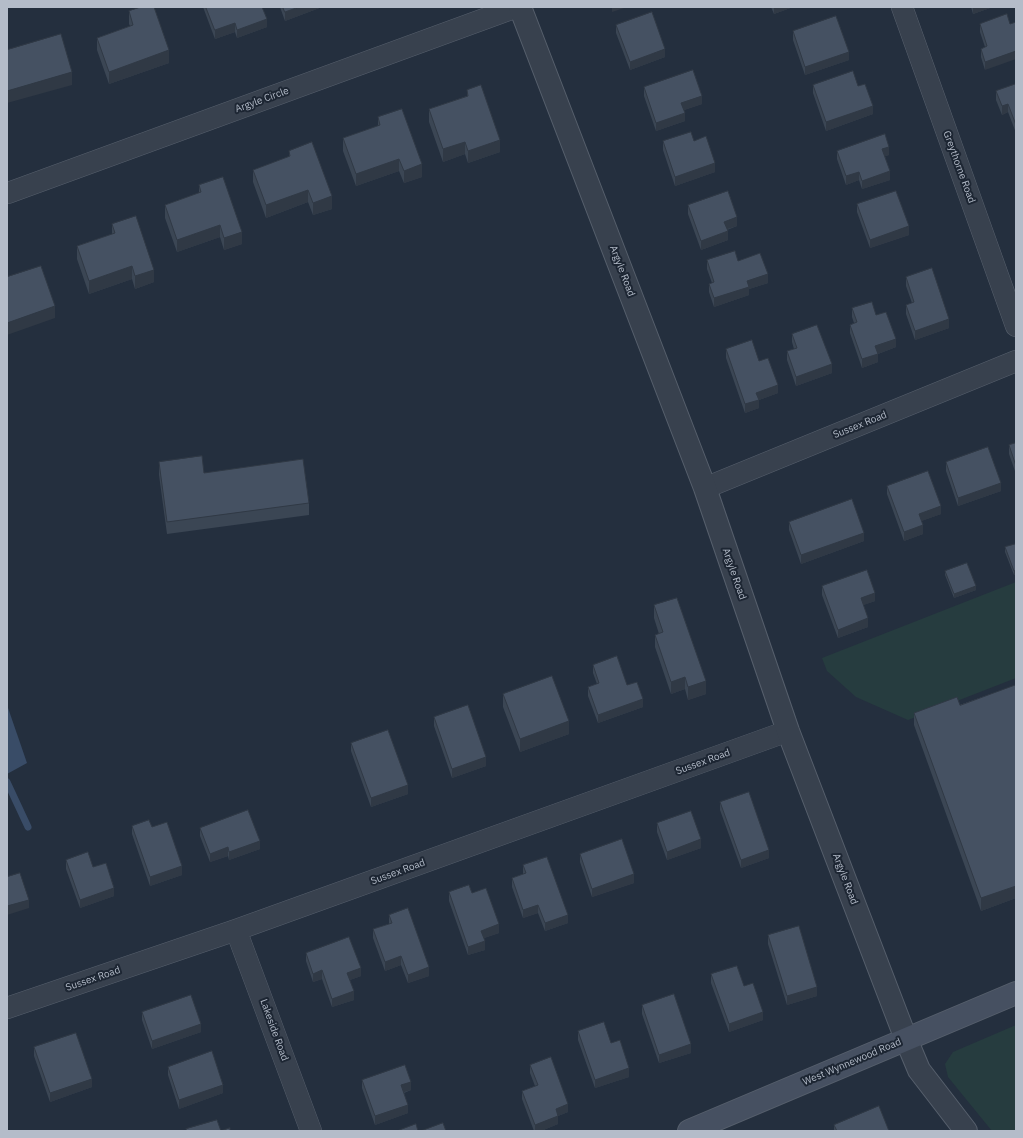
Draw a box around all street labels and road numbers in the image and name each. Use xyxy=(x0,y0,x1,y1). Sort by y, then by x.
street label: Argyle Circle xyxy=(233,85,291,115)
street label: Greythorne Road xyxy=(940,129,978,205)
street label: Argyle Road xyxy=(607,244,637,298)
street label: Sussex Road xyxy=(831,409,889,441)
street label: Argyle Road xyxy=(720,547,748,601)
street label: Sussex Road xyxy=(674,747,732,777)
street label: Argyle Road xyxy=(830,852,860,906)
street label: Sussex Road xyxy=(369,857,427,887)
street label: Sussex Road xyxy=(64,964,122,994)
street label: Lakeside Road xyxy=(257,997,291,1063)
street label: West Wynnewood Road xyxy=(801,1036,903,1088)

